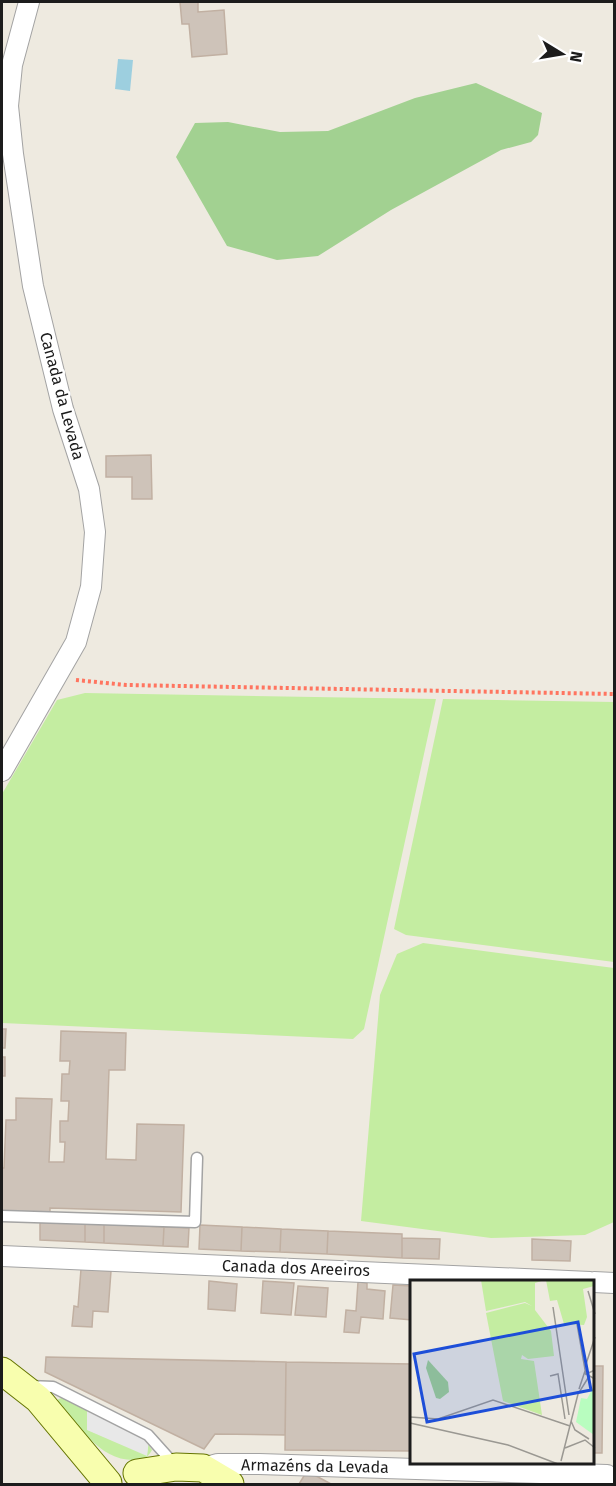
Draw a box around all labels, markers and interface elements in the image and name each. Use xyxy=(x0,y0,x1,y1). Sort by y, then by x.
north arrow xyxy=(532,24,592,84)
text: N xyxy=(566,50,587,64)
street label: Canada da Levada xyxy=(36,330,88,462)
street label: Canada dos Areeiros xyxy=(222,1256,370,1280)
inset map xyxy=(410,1280,595,1465)
street label: Armazéns da Levada xyxy=(241,1455,389,1477)

